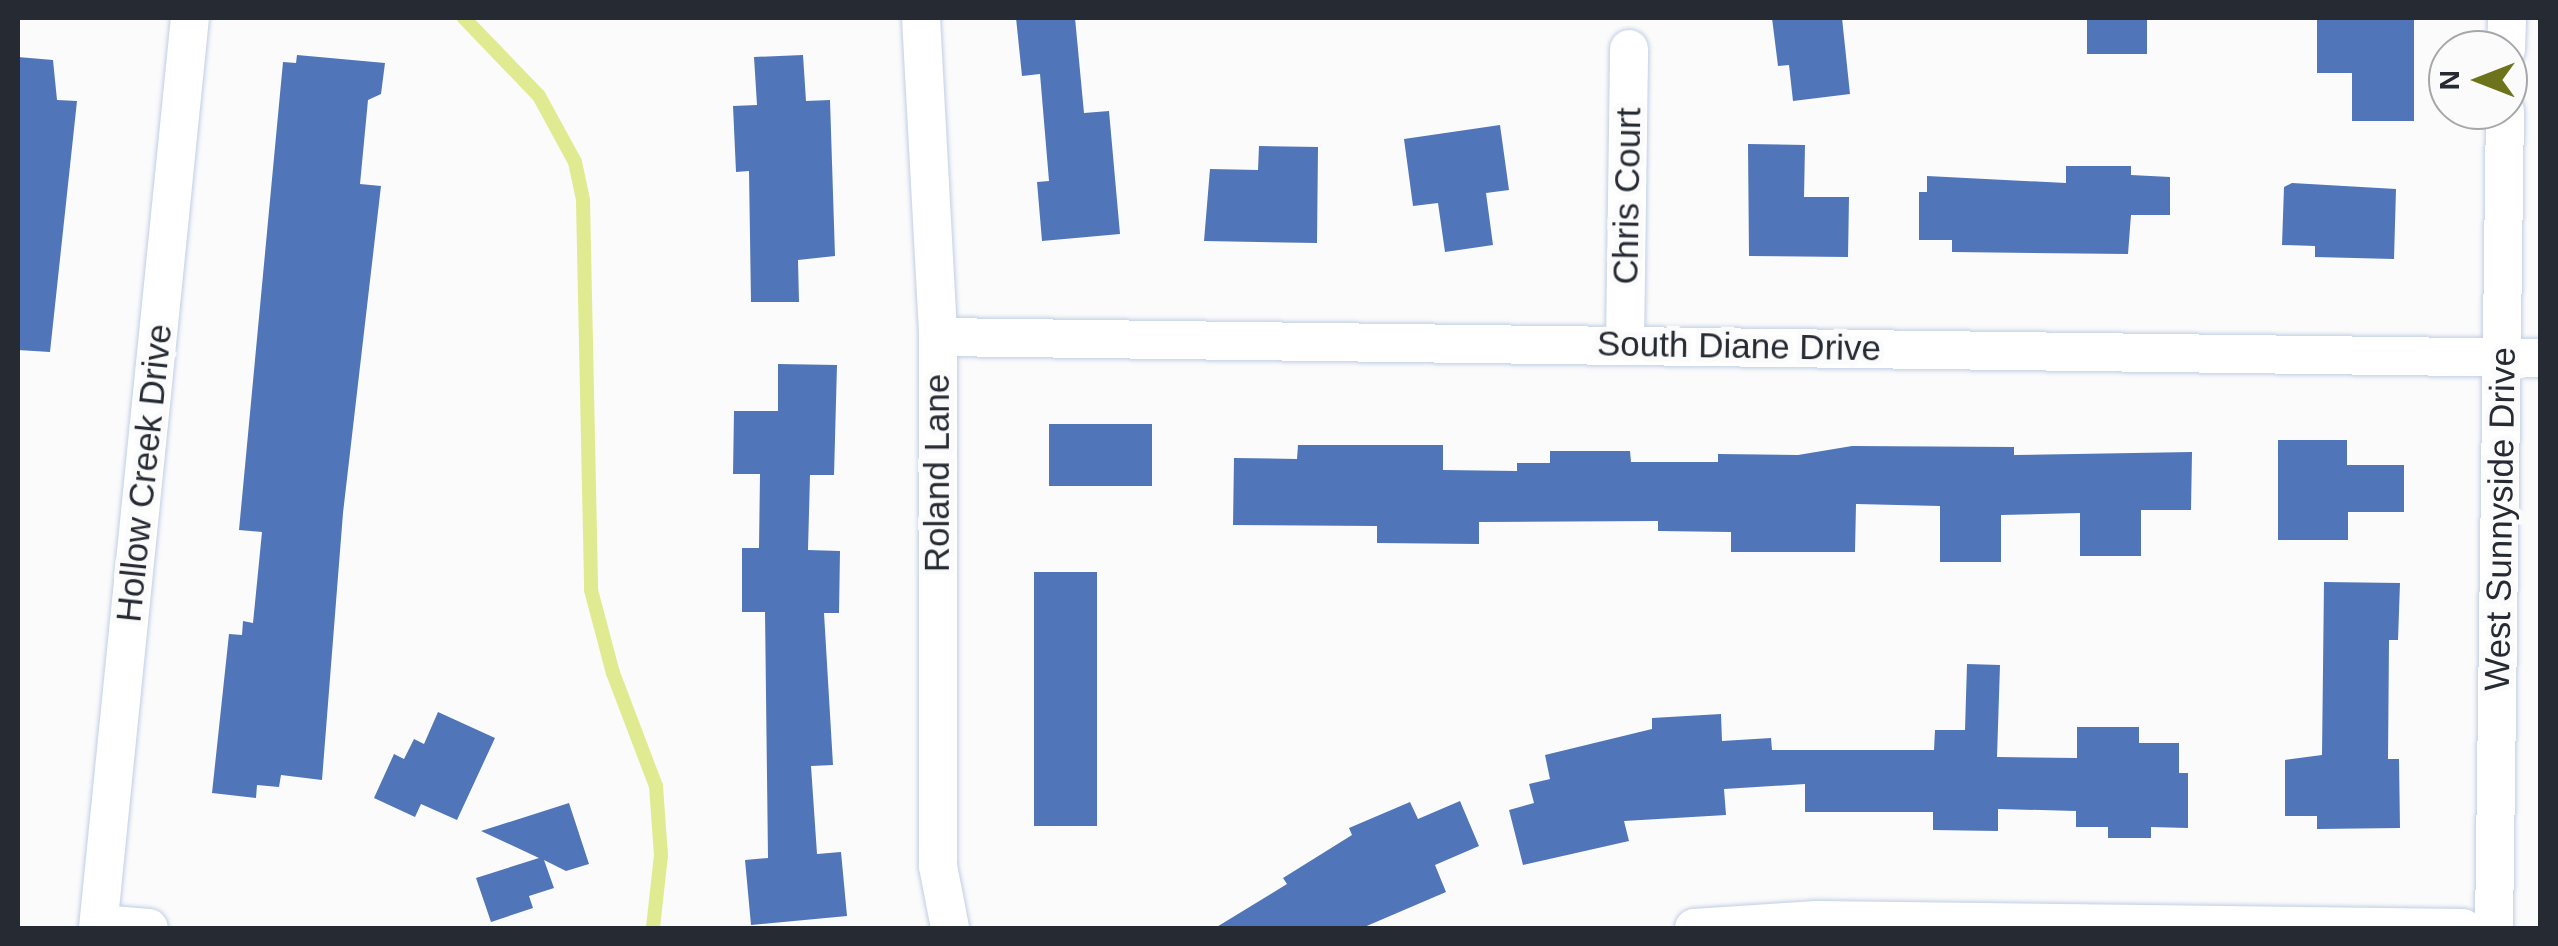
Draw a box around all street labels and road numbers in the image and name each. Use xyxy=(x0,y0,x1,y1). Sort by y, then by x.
street label: Chris Court xyxy=(1604,107,1650,285)
street label: Hollow Creek Drive xyxy=(107,322,181,624)
street label: South Diane Drive xyxy=(1597,323,1881,369)
street label: West Sunnyside Drive xyxy=(2476,347,2524,691)
street label: Roland Lane xyxy=(916,374,958,572)

